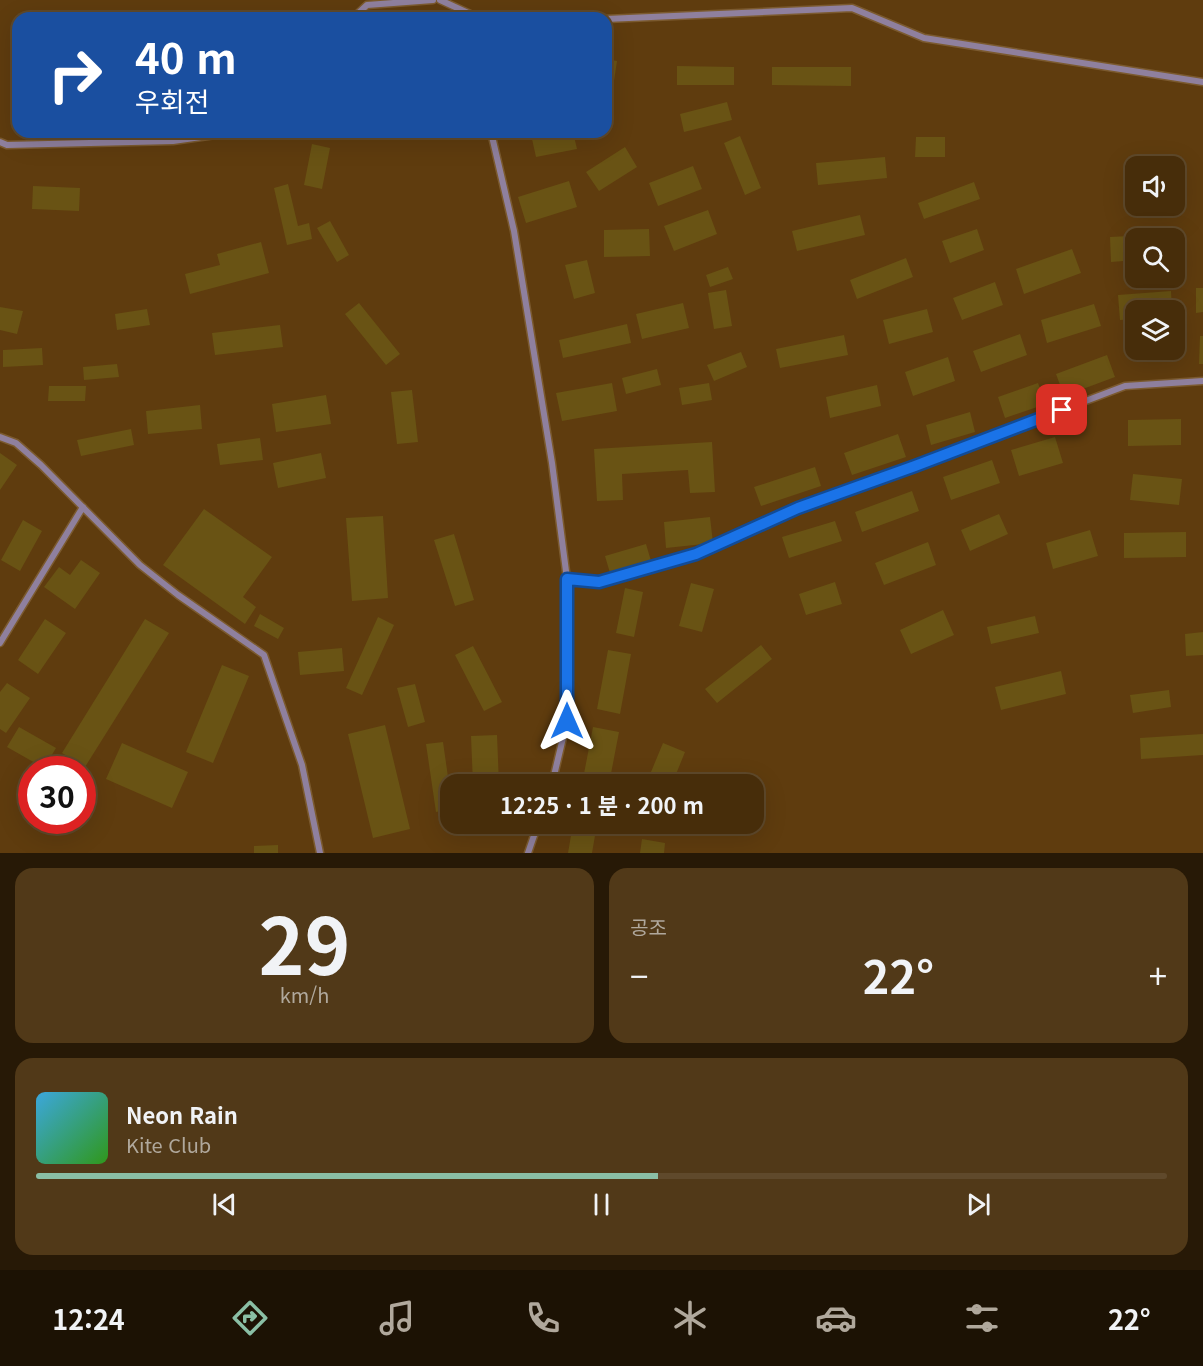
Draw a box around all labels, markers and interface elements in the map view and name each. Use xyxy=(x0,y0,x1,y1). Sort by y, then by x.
text: 40 m xyxy=(135,25,237,86)
icon: right xyxy=(36,36,114,114)
text: 우회전 xyxy=(135,81,210,120)
map controls xyxy=(1125,156,1185,360)
button: sound xyxy=(1125,156,1185,216)
button: search xyxy=(1125,228,1185,288)
button: layers xyxy=(1125,300,1185,360)
pin xyxy=(1036,384,1087,435)
icon: arrive xyxy=(1045,393,1078,426)
position arrow xyxy=(535,689,599,753)
speed limit sign: 30 xyxy=(18,756,96,834)
text: 12:25 · 1 분 · 200 m xyxy=(500,788,704,820)
text: 29 xyxy=(258,885,351,997)
text: 공조 xyxy=(630,912,667,941)
text: 22° xyxy=(863,942,934,1007)
text: − xyxy=(630,951,648,999)
text: + xyxy=(1149,951,1167,999)
text: km/h xyxy=(280,980,329,1009)
text: Neon Rain xyxy=(126,1098,238,1130)
text: Kite Club xyxy=(126,1130,211,1159)
icon: previous xyxy=(208,1188,241,1221)
icon: pause xyxy=(585,1188,618,1221)
icon: next xyxy=(962,1188,995,1221)
icon: directions xyxy=(229,1297,271,1339)
icon: music xyxy=(376,1297,418,1339)
icon: phone xyxy=(522,1297,564,1339)
icon: climate xyxy=(669,1297,711,1339)
icon: car xyxy=(815,1297,857,1339)
icon: filters xyxy=(961,1297,1003,1339)
text: 12:24 xyxy=(52,1299,125,1338)
text: 22° xyxy=(1108,1299,1151,1338)

